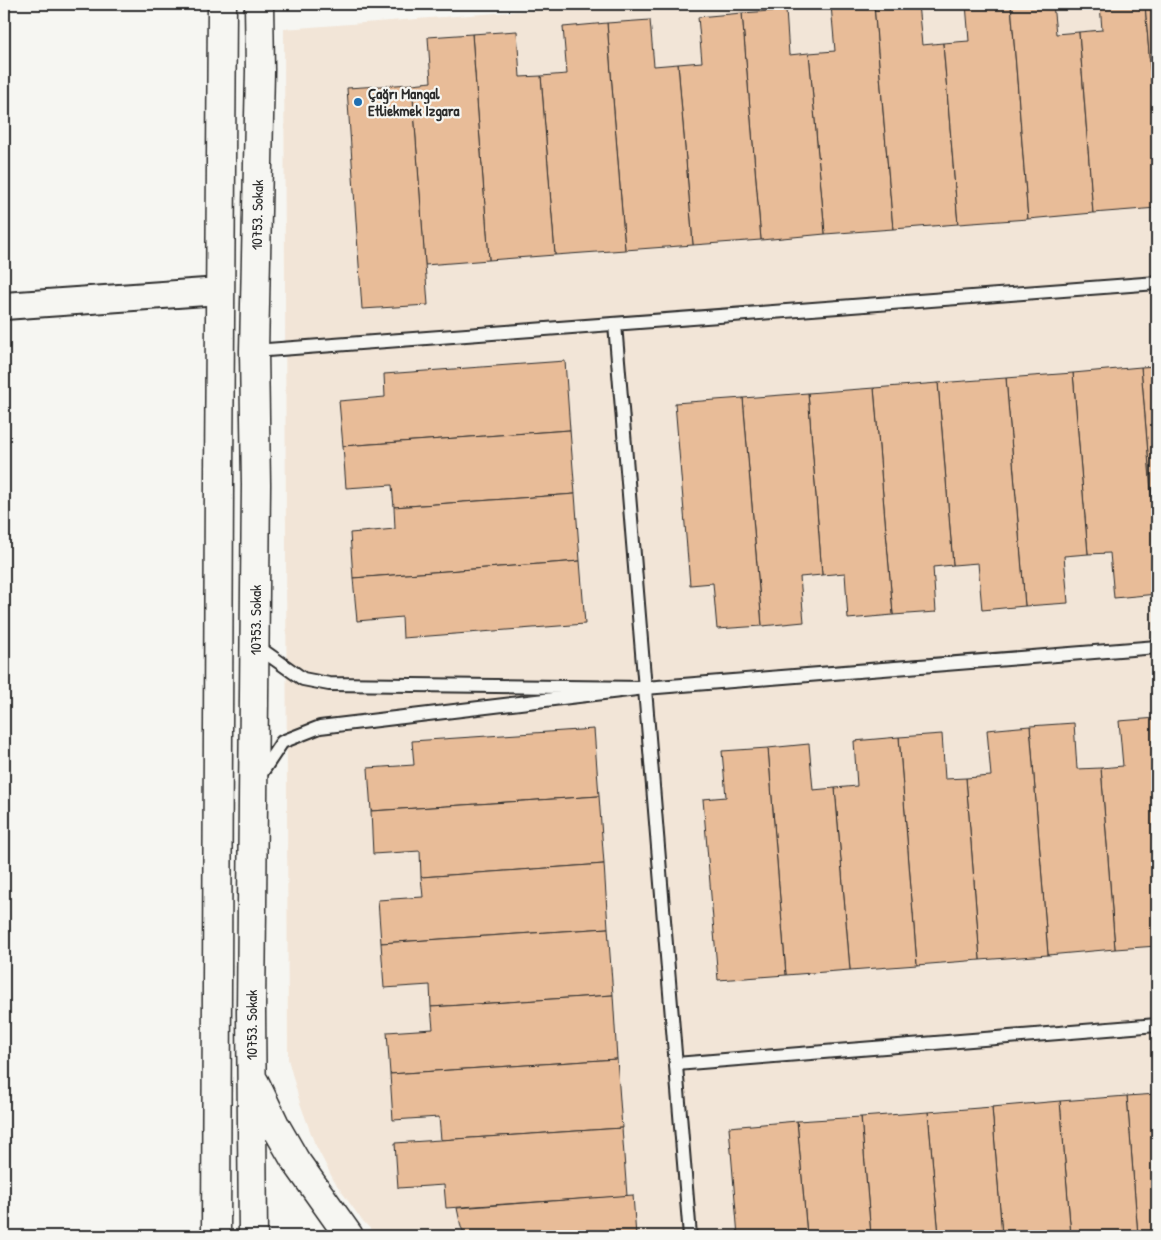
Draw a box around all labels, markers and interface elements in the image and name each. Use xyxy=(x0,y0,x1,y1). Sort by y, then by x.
place label: Çağrı Mangal Etliekmek Izgara xyxy=(368,83,459,122)
marker: Çağrı Mangal Etliekmek Izgara xyxy=(352,96,364,108)
street label: 10753. Sokak xyxy=(246,180,268,250)
street label: 10753. Sokak xyxy=(245,585,266,655)
street label: 10753. Sokak xyxy=(241,990,262,1060)

